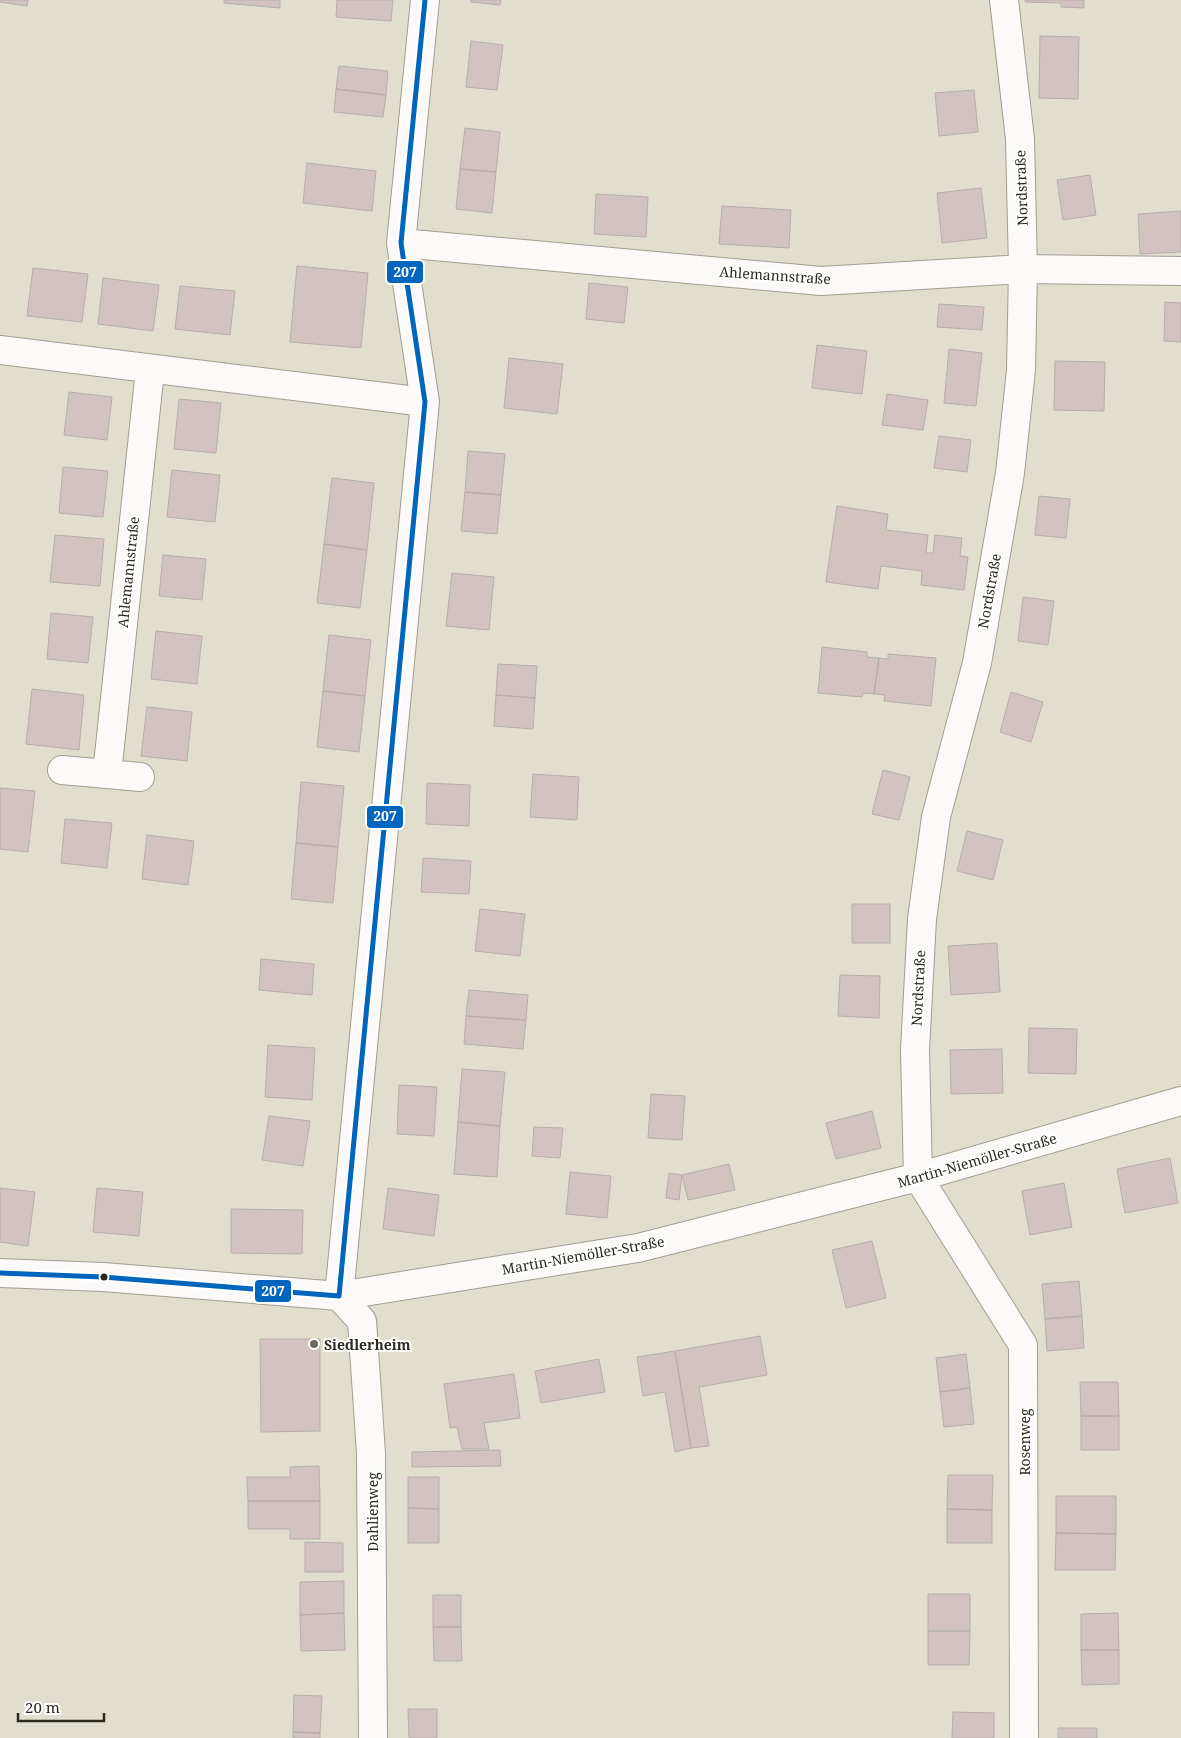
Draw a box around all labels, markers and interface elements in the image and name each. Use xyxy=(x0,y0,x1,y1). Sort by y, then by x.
street label: Nordstraße xyxy=(1010,150,1032,226)
line badge: 207 xyxy=(386,260,424,284)
text: 207 xyxy=(393,262,417,281)
street label: Ahlemannstraße xyxy=(719,262,831,288)
street label: Ahlemannstraße xyxy=(113,515,143,629)
street label: Nordstraße xyxy=(973,552,1005,630)
line badge: 207 xyxy=(366,805,404,829)
text: 207 xyxy=(373,806,397,825)
street label: Nordstraße xyxy=(907,950,929,1026)
street label: Martin-Niemöller-Straße xyxy=(895,1128,1059,1192)
street label: Martin-Niemöller-Straße xyxy=(500,1231,666,1279)
unlabelled marker xyxy=(99,1272,109,1282)
line badge: 207 xyxy=(254,1279,292,1303)
text: 207 xyxy=(261,1281,285,1300)
place label: Siedlerheim xyxy=(324,1335,411,1354)
marker: Siedlerheim xyxy=(308,1338,320,1350)
street label: Rosenweg xyxy=(1015,1408,1034,1476)
street label: Dahlienweg xyxy=(363,1472,382,1552)
scale bar xyxy=(18,1690,104,1722)
text: 20 m xyxy=(25,1697,60,1717)

